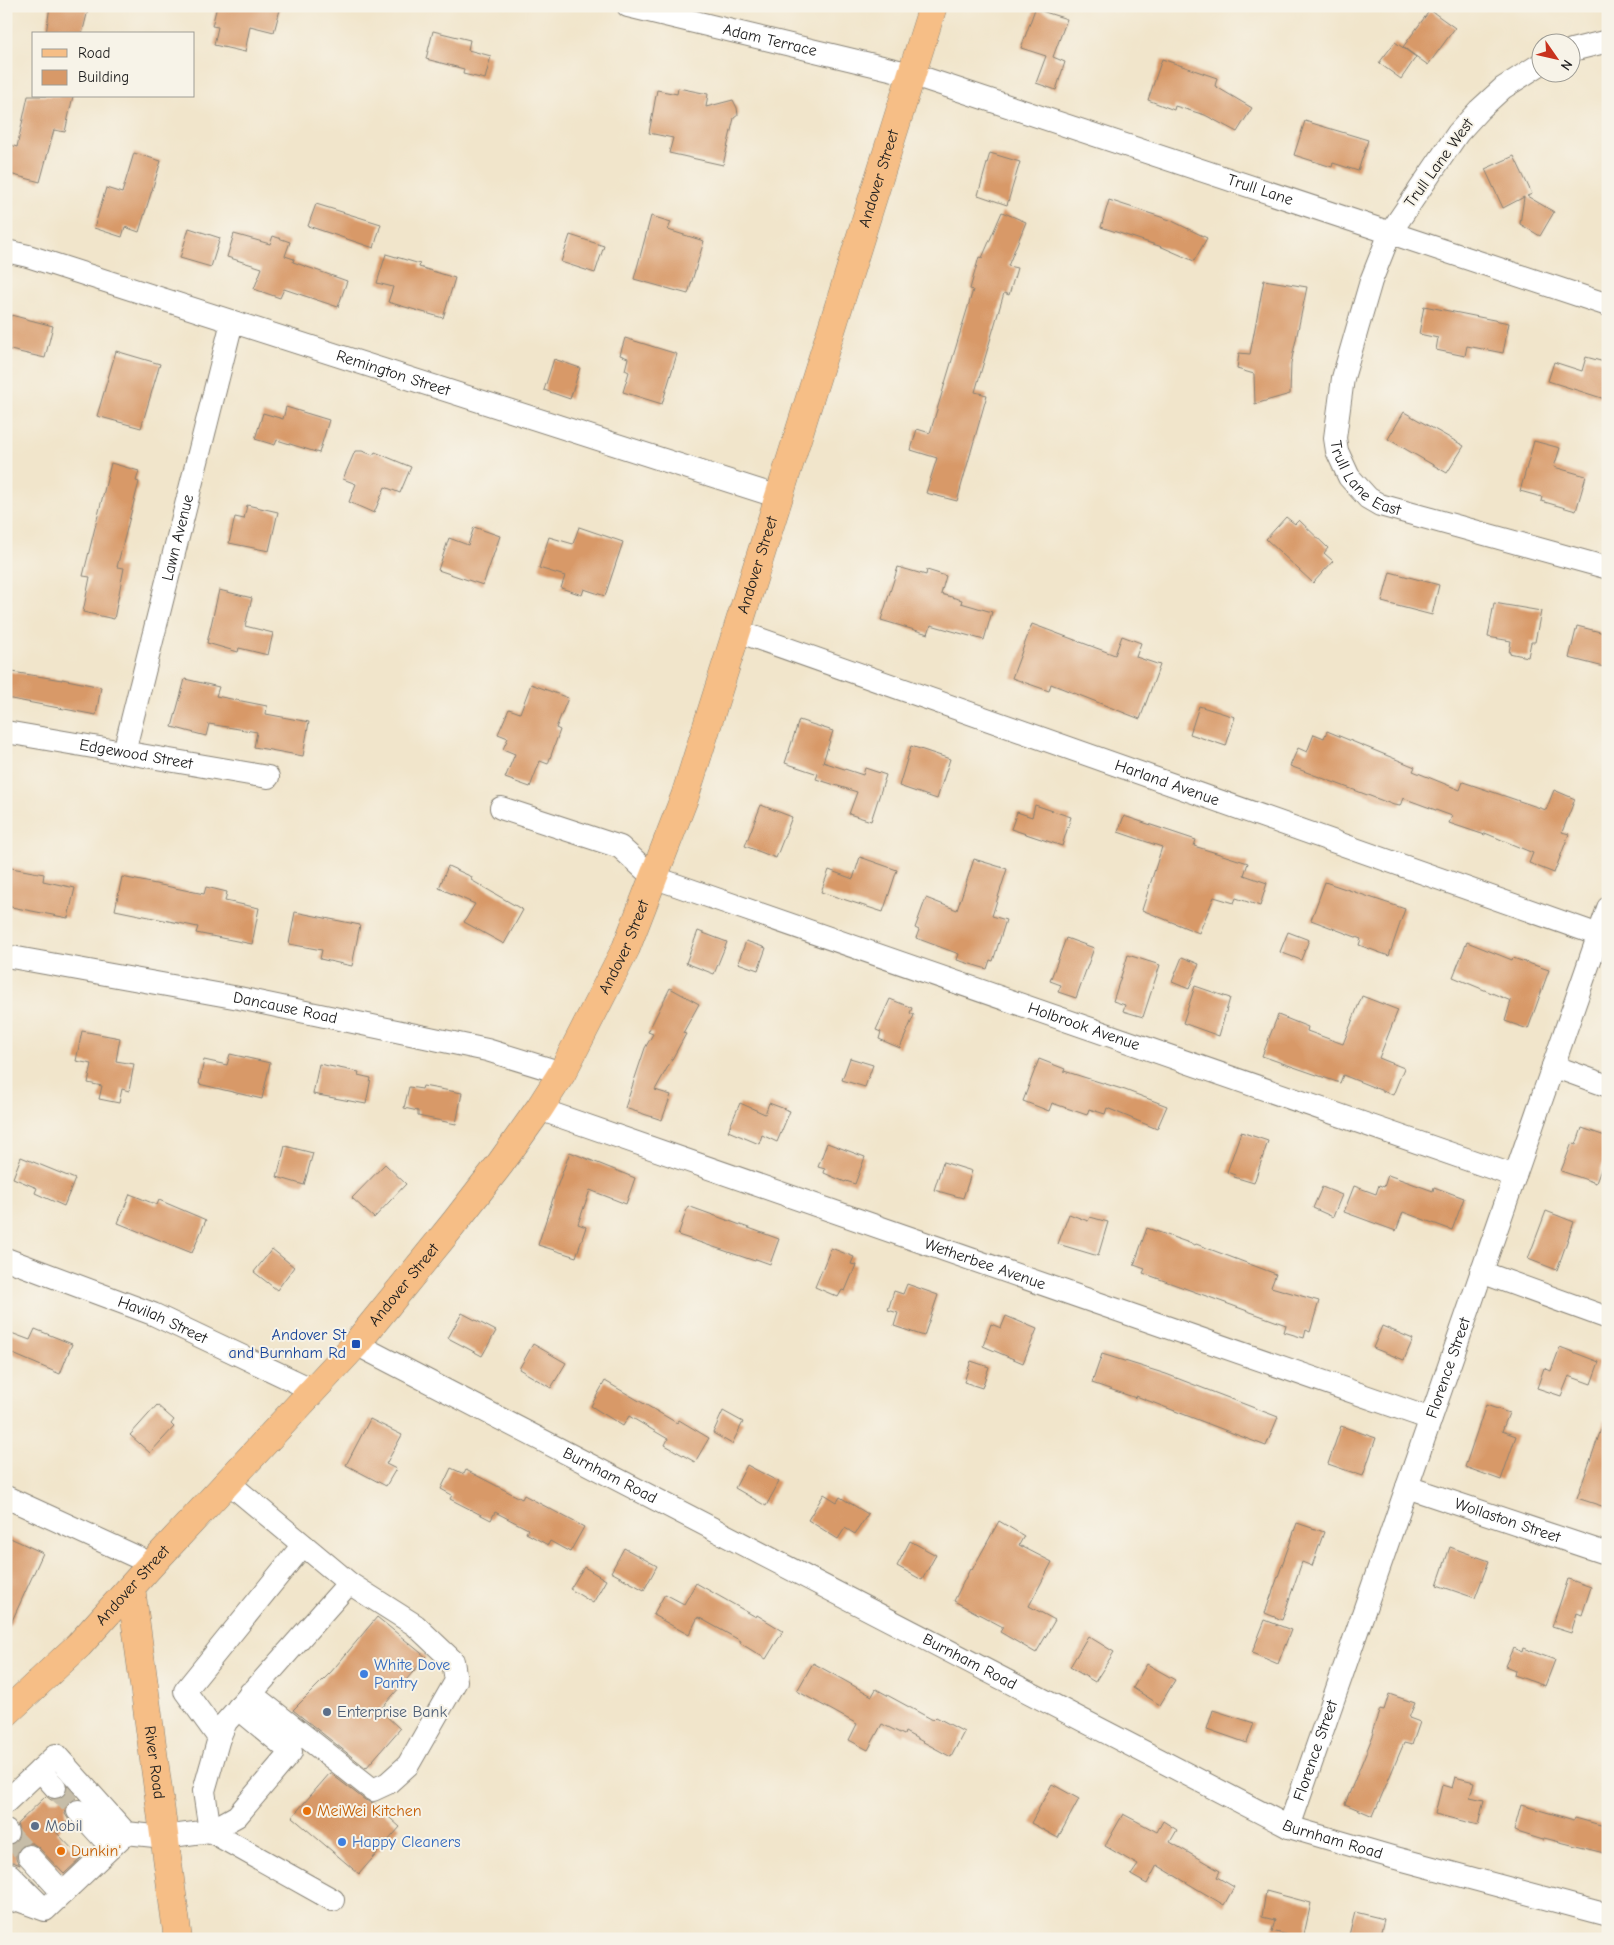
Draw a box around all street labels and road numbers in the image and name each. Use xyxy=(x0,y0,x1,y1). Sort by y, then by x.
street label: Adam Terrace xyxy=(721,20,819,60)
street label: Trull Lane West xyxy=(1401,115,1478,211)
street label: Andover Street xyxy=(855,127,903,230)
street label: Trull Lane xyxy=(1225,170,1295,209)
street label: Remington Street xyxy=(334,346,453,400)
street label: Trull Lane East xyxy=(1326,439,1403,519)
street label: Lawn Avenue xyxy=(158,493,197,583)
street label: Andover Street xyxy=(734,514,781,616)
street label: Edgewood Street xyxy=(78,736,195,773)
street label: Harland Avenue xyxy=(1112,756,1222,809)
street label: Andover Street xyxy=(595,897,653,997)
street label: Dancause Road xyxy=(232,988,339,1027)
street label: Holbrook Avenue xyxy=(1026,999,1142,1054)
street label: Wetherbee Avenue xyxy=(922,1235,1048,1293)
street label: Andover Street xyxy=(365,1240,443,1330)
street label: Havilah Street xyxy=(115,1293,211,1348)
street label: Florence Street xyxy=(1423,1315,1474,1421)
street label: Burnham Road xyxy=(560,1444,660,1507)
street label: Wollaston Street xyxy=(1452,1494,1563,1547)
street label: Andover Street xyxy=(92,1542,174,1629)
street label: Burnham Road xyxy=(920,1630,1020,1693)
street label: Florence Street xyxy=(1290,1697,1341,1803)
street label: River Road xyxy=(141,1725,168,1800)
street label: Burnham Road xyxy=(1279,1816,1385,1863)

